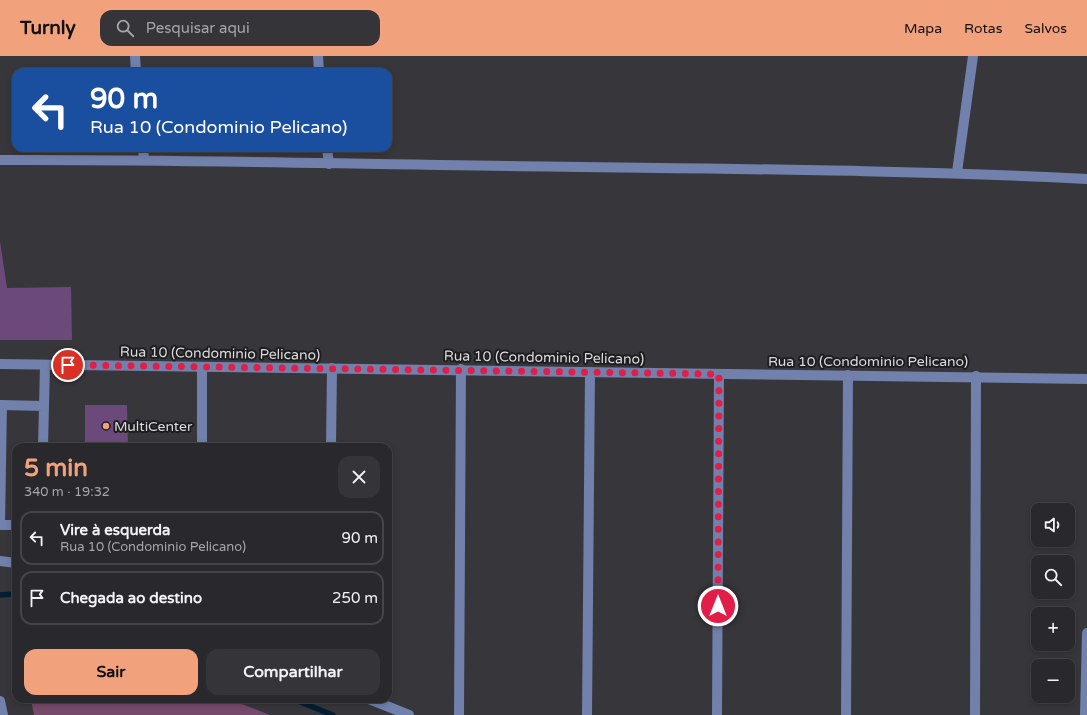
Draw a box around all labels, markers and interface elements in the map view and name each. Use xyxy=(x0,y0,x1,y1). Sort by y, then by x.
search box xyxy=(100,10,380,46)
text: Turnly xyxy=(20,17,76,39)
icon: search xyxy=(114,17,136,39)
text: Pesquisar aqui xyxy=(146,19,250,37)
text: Mapa xyxy=(904,20,942,37)
text: Rotas xyxy=(964,20,1002,37)
text: Salvos xyxy=(1024,20,1067,37)
text: 90 m xyxy=(90,82,158,116)
icon: left xyxy=(24,84,76,136)
text: Rua 10 (Condominio Pelicano) xyxy=(90,116,347,138)
street label: Rua 10 (Condominio Pelicano) xyxy=(120,343,320,364)
street label: Rua 10 (Condominio Pelicano) xyxy=(444,347,644,368)
pin xyxy=(51,348,85,382)
street label: Rua 10 (Condominio Pelicano) xyxy=(768,353,968,370)
icon: arrive xyxy=(57,354,79,376)
place label: MultiCenter xyxy=(114,418,193,435)
marker: MultiCenter xyxy=(101,421,111,431)
text: 5 min xyxy=(24,454,88,483)
button: close xyxy=(338,456,380,498)
text: 340 m · 19:32 xyxy=(24,484,110,500)
map controls xyxy=(1031,503,1075,703)
button: sound xyxy=(1031,503,1075,547)
text: Vire à esquerda xyxy=(60,521,170,539)
icon: left xyxy=(26,527,48,549)
text: 90 m xyxy=(341,529,378,547)
text: Rua 10 (Condominio Pelicano) xyxy=(60,539,246,555)
button: search xyxy=(1031,555,1075,599)
position arrow xyxy=(697,585,739,627)
icon: arrive xyxy=(26,587,48,609)
text: Chegada ao destino xyxy=(60,589,202,607)
text: 250 m xyxy=(332,589,378,607)
button: + xyxy=(1031,607,1075,651)
button: Sair xyxy=(24,649,198,695)
button: Compartilhar xyxy=(206,649,380,695)
button: − xyxy=(1031,659,1075,703)

